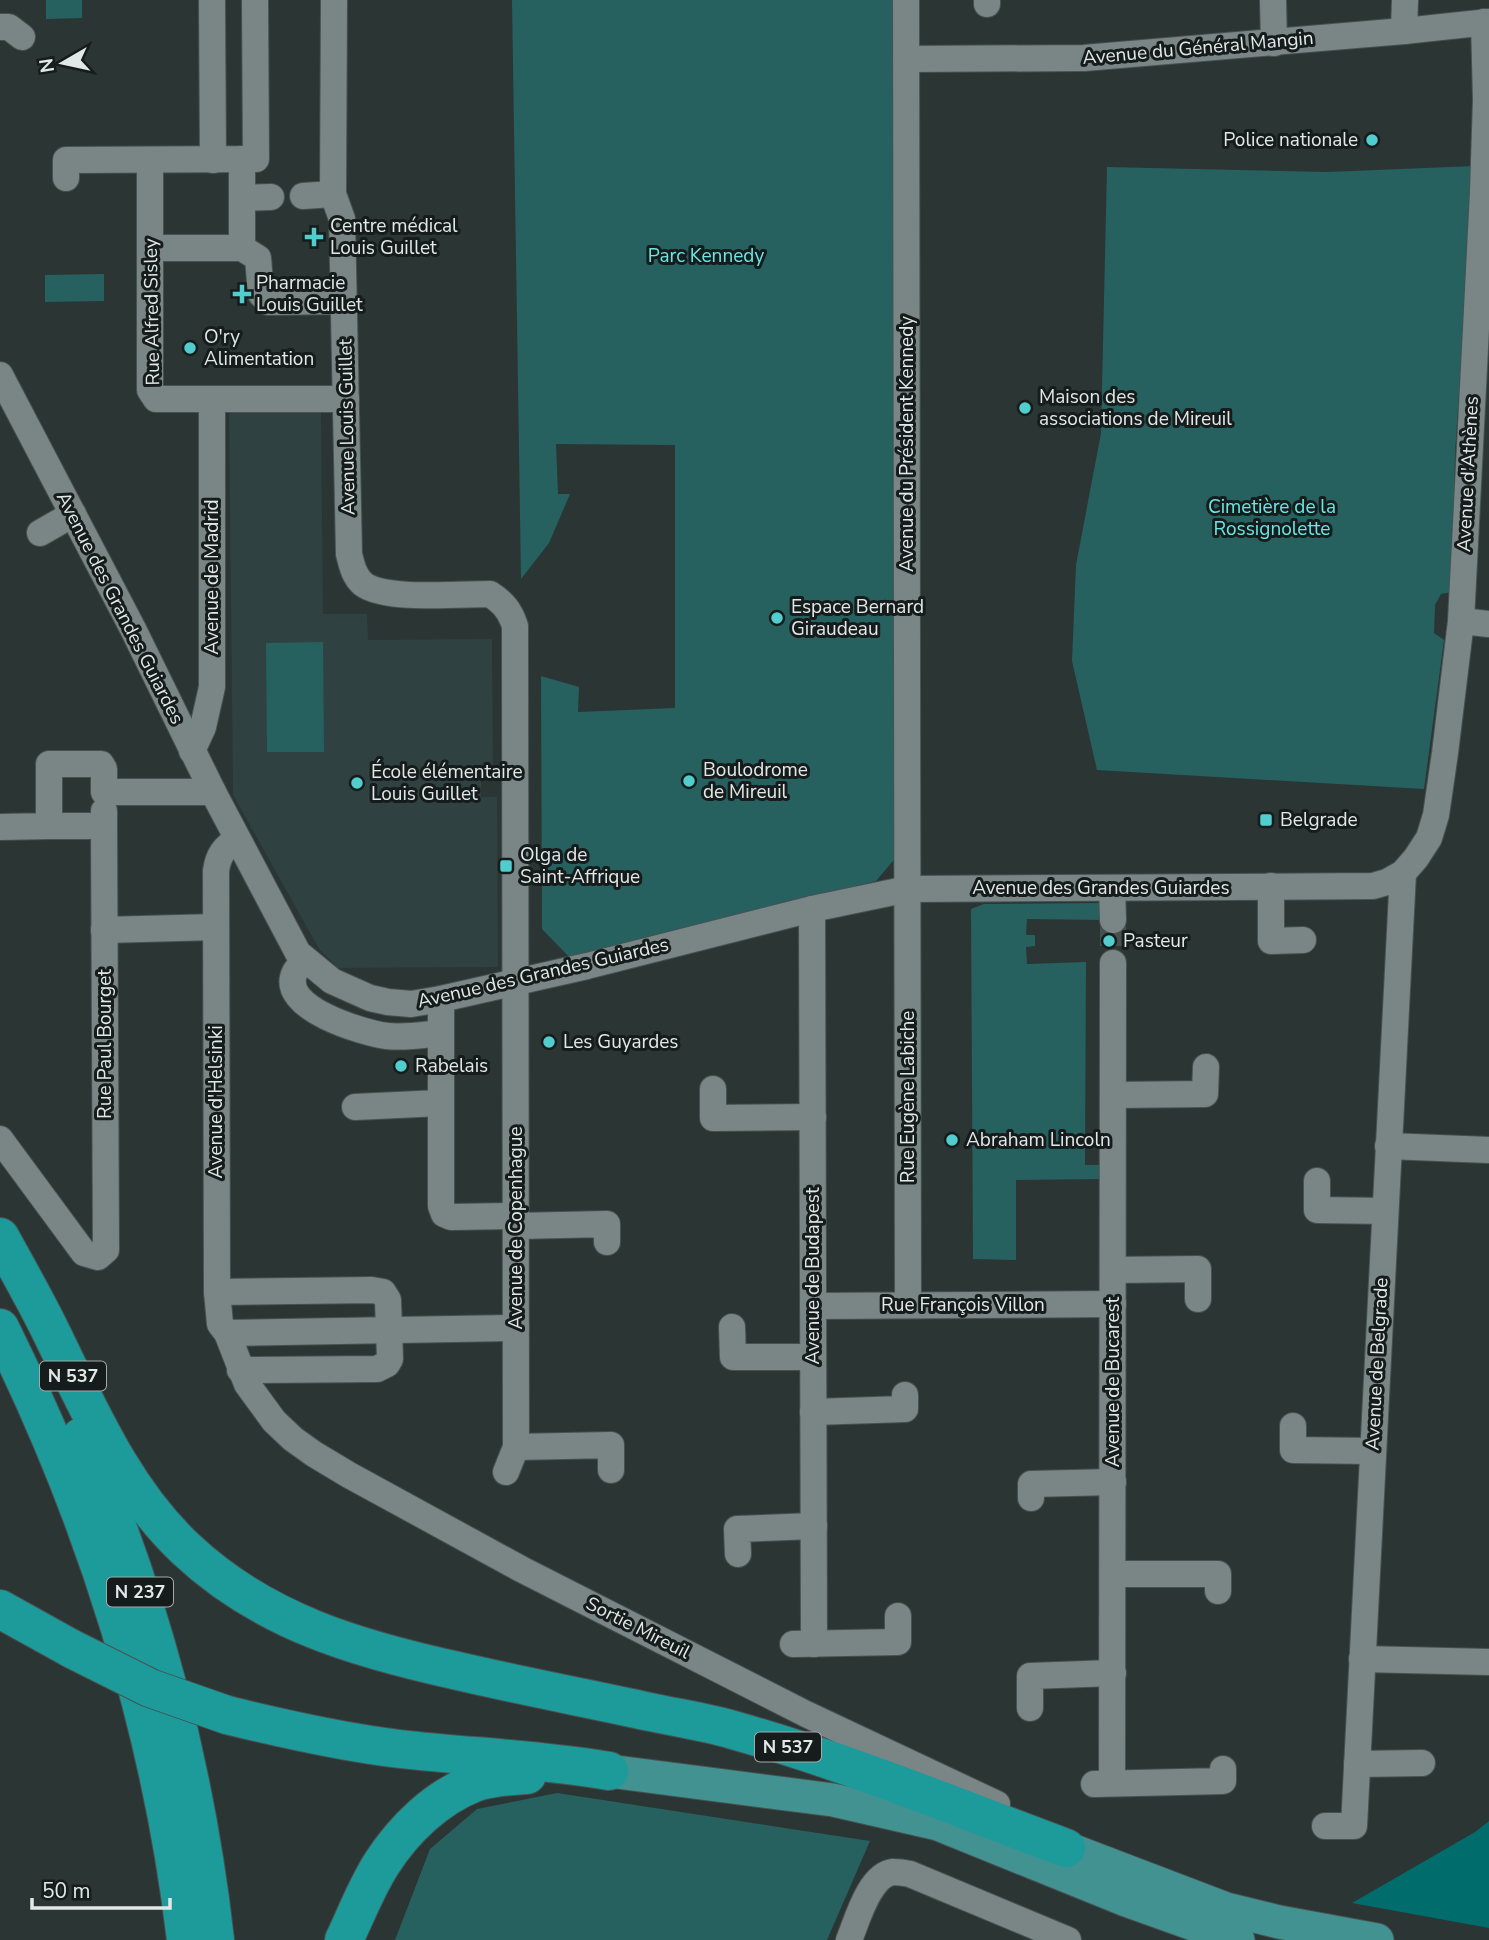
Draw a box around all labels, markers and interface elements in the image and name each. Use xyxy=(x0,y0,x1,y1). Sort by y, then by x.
street label: Avenue du Général Mangin xyxy=(1081,25,1315,71)
north arrow xyxy=(28,28,98,98)
text: N xyxy=(33,56,61,75)
place label: Police nationale xyxy=(1223,127,1358,153)
marker: Police nationale xyxy=(1364,132,1380,148)
place label: Centre médical Louis Guillet xyxy=(330,213,458,261)
marker: Centre médical Louis Guillet xyxy=(304,227,324,247)
street label: Rue Alfred Sisley xyxy=(138,238,166,386)
park label: Parc Kennedy xyxy=(648,243,764,269)
place label: Pharmacie Louis Guillet xyxy=(256,270,363,318)
marker: Pharmacie Louis Guillet xyxy=(234,286,250,302)
street label: Avenue du Président Kennedy xyxy=(894,316,920,572)
place label: O'ry Alimentation xyxy=(204,324,314,372)
street label: Avenue Louis Guillet xyxy=(332,338,362,515)
marker: O'ry Alimentation xyxy=(182,340,198,356)
place label: Maison des associations de Mireuil xyxy=(1039,384,1232,432)
street label: Avenue d'Athènes xyxy=(1451,395,1485,553)
marker: Maison des associations de Mireuil xyxy=(1017,400,1033,416)
street label: Avenue des Grandes Guiardes xyxy=(50,487,190,729)
park label: Cimetière de la Rossignolette xyxy=(1208,494,1336,542)
street label: Avenue de Madrid xyxy=(199,499,225,655)
place label: Espace Bernard Giraudeau xyxy=(791,594,924,642)
marker: Espace Bernard Giraudeau xyxy=(769,610,785,626)
place label: Boulodrome de Mireuil xyxy=(703,757,808,805)
place label: École élémentaire Louis Guillet xyxy=(371,759,523,807)
marker: Boulodrome de Mireuil xyxy=(681,773,697,789)
marker: École élémentaire Louis Guillet xyxy=(349,775,365,791)
place label: Belgrade xyxy=(1280,807,1358,833)
marker: Belgrade xyxy=(1258,812,1274,828)
place label: Olga de Saint-Affrique xyxy=(520,842,640,890)
marker: Olga de Saint-Affrique xyxy=(498,858,514,874)
street label: Avenue des Grandes Guiardes xyxy=(972,875,1230,901)
place label: Pasteur xyxy=(1123,928,1188,954)
street label: Avenue des Grandes Guiardes xyxy=(415,931,671,1015)
marker: Pasteur xyxy=(1101,933,1117,949)
street label: Rue Paul Bourget xyxy=(92,969,118,1119)
street label: Rue Eugène Labiche xyxy=(895,1011,921,1183)
street label: Avenue d'Helsinki xyxy=(203,1025,229,1179)
place label: Les Guyardes xyxy=(563,1029,678,1055)
marker: Les Guyardes xyxy=(541,1034,557,1050)
place label: Rabelais xyxy=(415,1053,488,1079)
marker: Rabelais xyxy=(393,1058,409,1074)
street label: Avenue de Copenhague xyxy=(503,1126,529,1330)
place label: Abraham Lincoln xyxy=(966,1127,1111,1153)
marker: Abraham Lincoln xyxy=(944,1132,960,1148)
street label: Avenue de Budapest xyxy=(800,1187,826,1365)
street label: Avenue de Belgrade xyxy=(1359,1277,1395,1451)
street label: Rue François Villon xyxy=(881,1292,1045,1318)
street label: Avenue de Bucarest xyxy=(1100,1296,1126,1467)
road number: N 537 xyxy=(40,1362,106,1391)
road number: N 237 xyxy=(107,1577,173,1606)
street label: Sortie Mireuil xyxy=(581,1591,695,1666)
road number: N 537 xyxy=(755,1732,821,1762)
scale bar xyxy=(32,1867,170,1911)
text: 50 m xyxy=(42,1877,91,1905)

